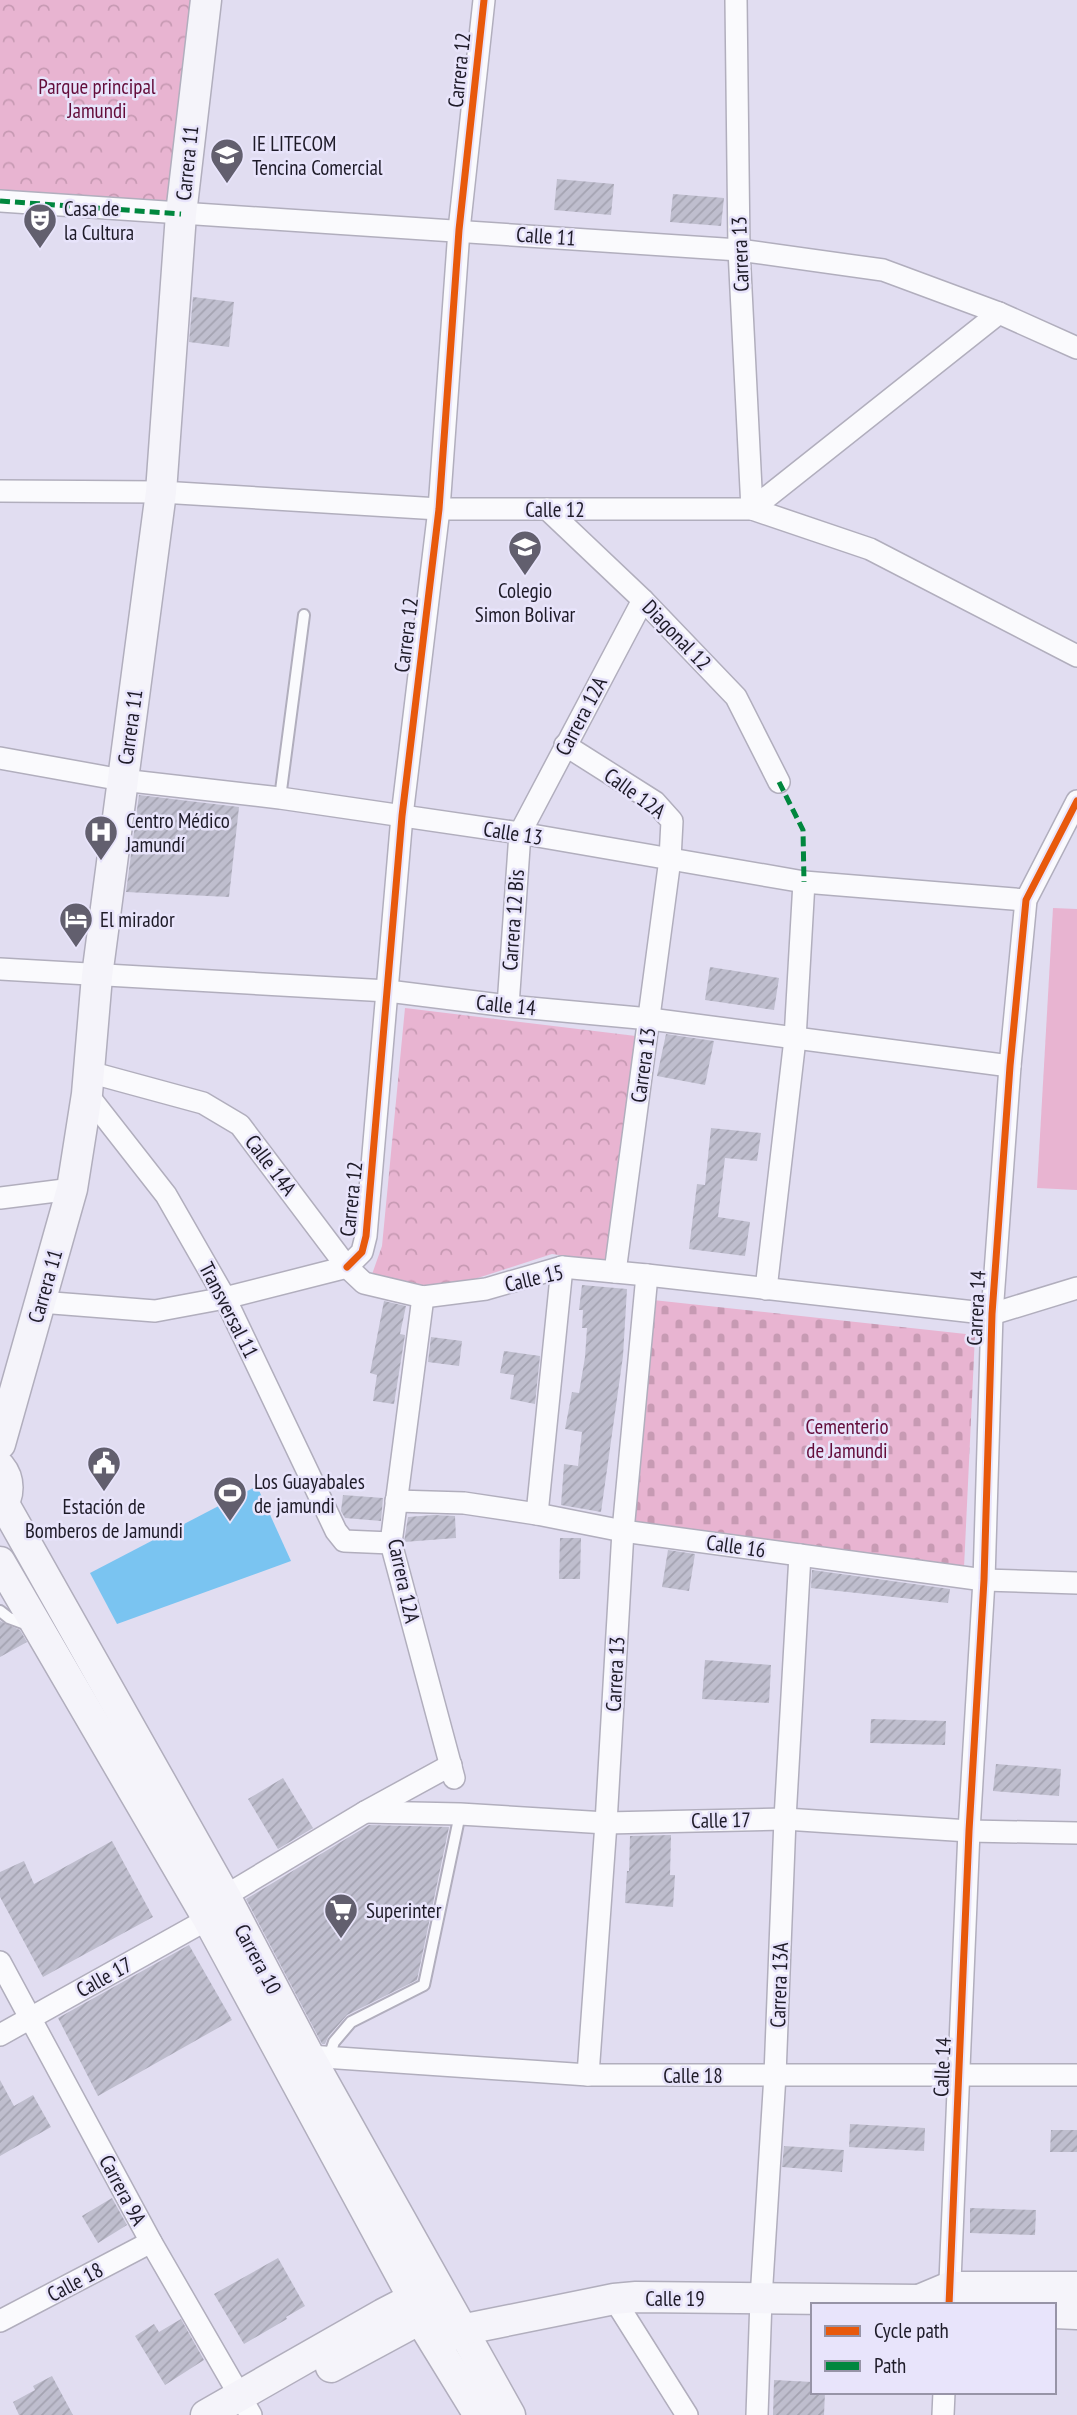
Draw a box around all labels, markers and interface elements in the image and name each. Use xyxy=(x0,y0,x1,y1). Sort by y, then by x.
street label: Carrera 12 xyxy=(442,31,476,109)
park label: Parque principal Jamundi xyxy=(38,73,156,124)
street label: Carrera 11 xyxy=(170,124,204,202)
place label: IE LITECOM Tencina Comercial xyxy=(252,130,383,181)
school or university icon: IE LITECOM Tencina Comercial xyxy=(208,136,246,185)
place label: Casa de la Cultura xyxy=(64,195,134,246)
theatre icon: Casa de la Cultura xyxy=(21,201,59,250)
street label: Carrera 13 xyxy=(725,216,755,292)
street label: Calle 11 xyxy=(515,220,577,252)
street label: Calle 12 xyxy=(525,496,585,523)
school or university icon: Colegio Simon Bolivar xyxy=(506,528,544,577)
place label: Colegio Simon Bolivar xyxy=(475,577,576,628)
street label: Diagonal 12 xyxy=(637,594,717,676)
street label: Carrera 12 xyxy=(388,596,424,674)
street label: Carrera 12A xyxy=(549,672,613,760)
street label: Carrera 11 xyxy=(111,688,149,766)
street label: Calle 12A xyxy=(599,762,671,824)
place label: Centro Médico Jamundí xyxy=(125,807,230,858)
hospital icon: Centro Médico Jamundí xyxy=(82,813,120,862)
street label: Calle 13 xyxy=(481,815,545,851)
street label: Carrera 12 Bis xyxy=(496,868,530,972)
hotel icon: El mirador xyxy=(57,900,95,949)
place label: El mirador xyxy=(100,906,175,933)
street label: Calle 14 xyxy=(475,988,538,1022)
street label: Carrera 13 xyxy=(624,1026,662,1104)
street label: Calle 14A xyxy=(239,1129,303,1201)
street label: Carrera 12 xyxy=(334,1160,368,1238)
street label: Carrera 11 xyxy=(22,1246,68,1326)
street label: Transversal 11 xyxy=(193,1257,265,1363)
street label: Calle 15 xyxy=(502,1258,566,1298)
street label: Carrera 14 xyxy=(961,1269,991,1346)
park label: Cementerio de Jamundi xyxy=(806,1413,888,1464)
public building icon: Estación de Bomberos de Jamundi xyxy=(85,1444,123,1493)
place label: Los Guayabales de jamundi xyxy=(254,1468,365,1519)
sports icon: Los Guayabales de jamundi xyxy=(211,1474,249,1523)
place label: Estación de Bomberos de Jamundi xyxy=(25,1493,183,1544)
street label: Calle 16 xyxy=(705,1528,767,1564)
street label: Carrera 12A xyxy=(382,1536,426,1626)
street label: Carrera 13 xyxy=(600,1636,630,1712)
street label: Calle 17 xyxy=(691,1806,751,1834)
supermarket icon: Superinter xyxy=(322,1891,360,1940)
place label: Superinter xyxy=(366,1897,442,1924)
street label: Carrera 10 xyxy=(228,1919,288,1999)
street label: Carrera 13A xyxy=(764,1942,794,2028)
street label: Calle 17 xyxy=(71,1951,137,2003)
street label: Calle 14 xyxy=(927,2036,957,2097)
street label: Calle 18 xyxy=(663,2062,723,2089)
street label: Carrera 9A xyxy=(93,2150,153,2230)
street label: Calle 18 xyxy=(42,2256,108,2308)
street label: Calle 19 xyxy=(645,2285,705,2312)
legend xyxy=(811,2303,1056,2394)
text: Cycle path xyxy=(874,2317,949,2344)
text: Path xyxy=(874,2352,906,2379)

